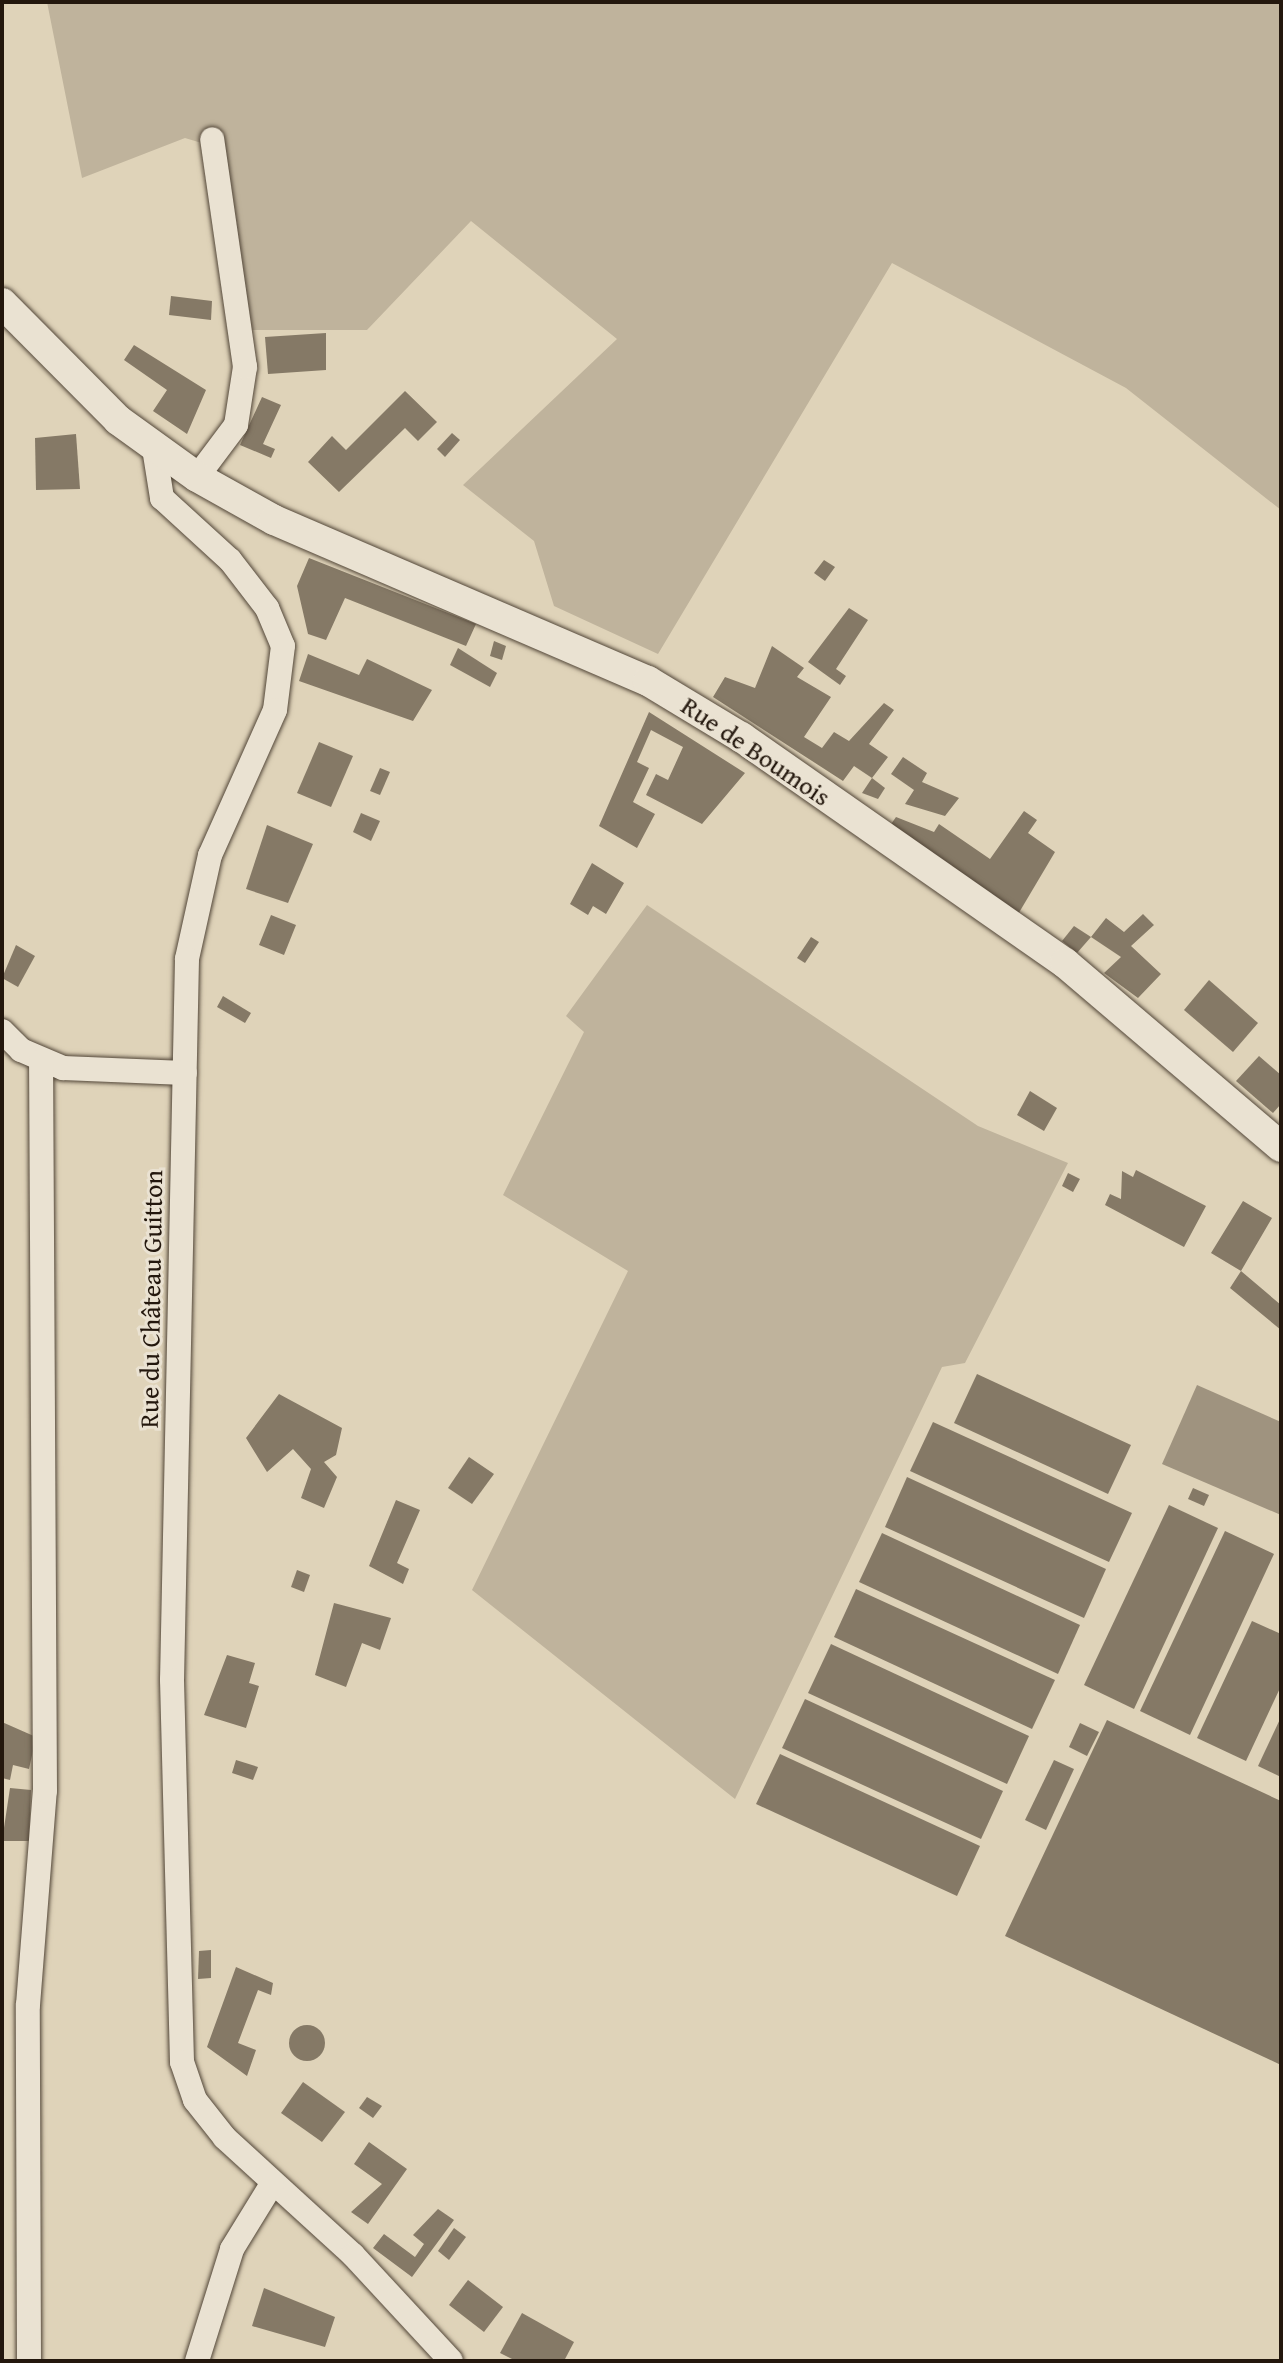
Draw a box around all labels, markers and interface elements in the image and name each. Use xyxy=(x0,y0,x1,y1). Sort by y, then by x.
street label: Rue de Boumois xyxy=(676,690,836,812)
street label: Rue du Château Guitton xyxy=(133,1170,169,1428)

